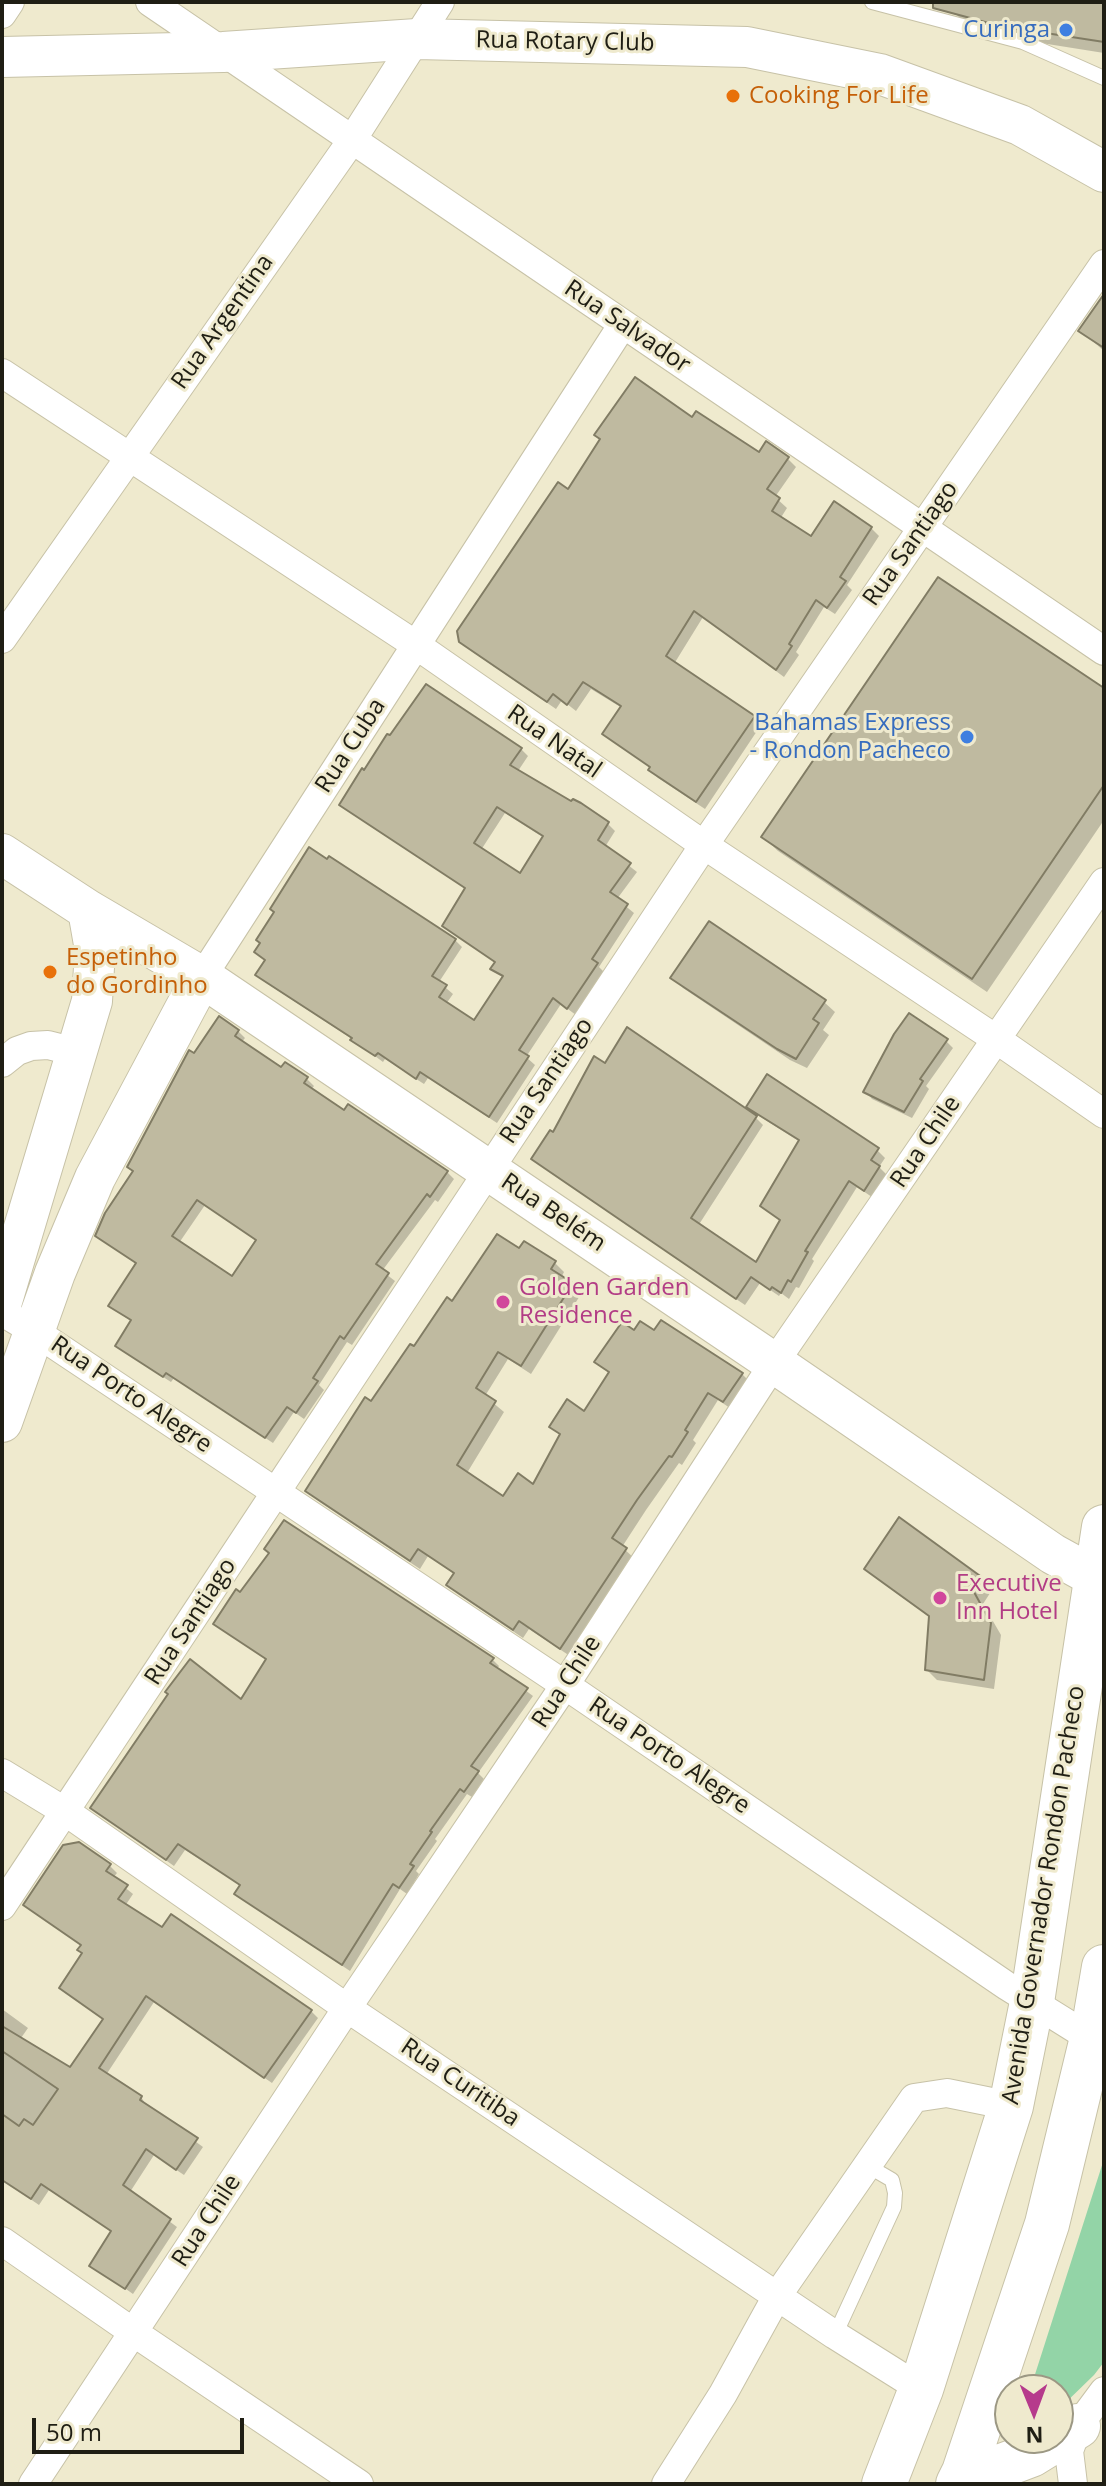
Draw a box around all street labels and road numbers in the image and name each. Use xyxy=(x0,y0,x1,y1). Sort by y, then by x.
street label: Rua Rotary Club xyxy=(475,26,655,58)
street label: Rua Argentina xyxy=(166,249,280,395)
street label: Rua Salvador xyxy=(558,274,696,380)
street label: Rua Santiago xyxy=(857,476,965,612)
street label: Rua Cuba xyxy=(310,693,392,799)
street label: Rua Natal xyxy=(501,699,607,785)
street label: Rua Santiago xyxy=(494,1013,600,1149)
street label: Rua Chile xyxy=(885,1091,967,1193)
street label: Rua Belém xyxy=(495,1168,611,1258)
street label: Rua Porto Alegre xyxy=(45,1330,217,1460)
street label: Rua Santiago xyxy=(139,1553,243,1691)
street label: Rua Chile xyxy=(526,1630,608,1734)
street label: Avenida Governador Rondon Pacheco xyxy=(997,1684,1091,2106)
street label: Rua Porto Alegre xyxy=(583,1691,755,1821)
street label: Rua Curitiba xyxy=(395,2033,525,2133)
street label: Rua Chile xyxy=(166,2169,248,2273)

